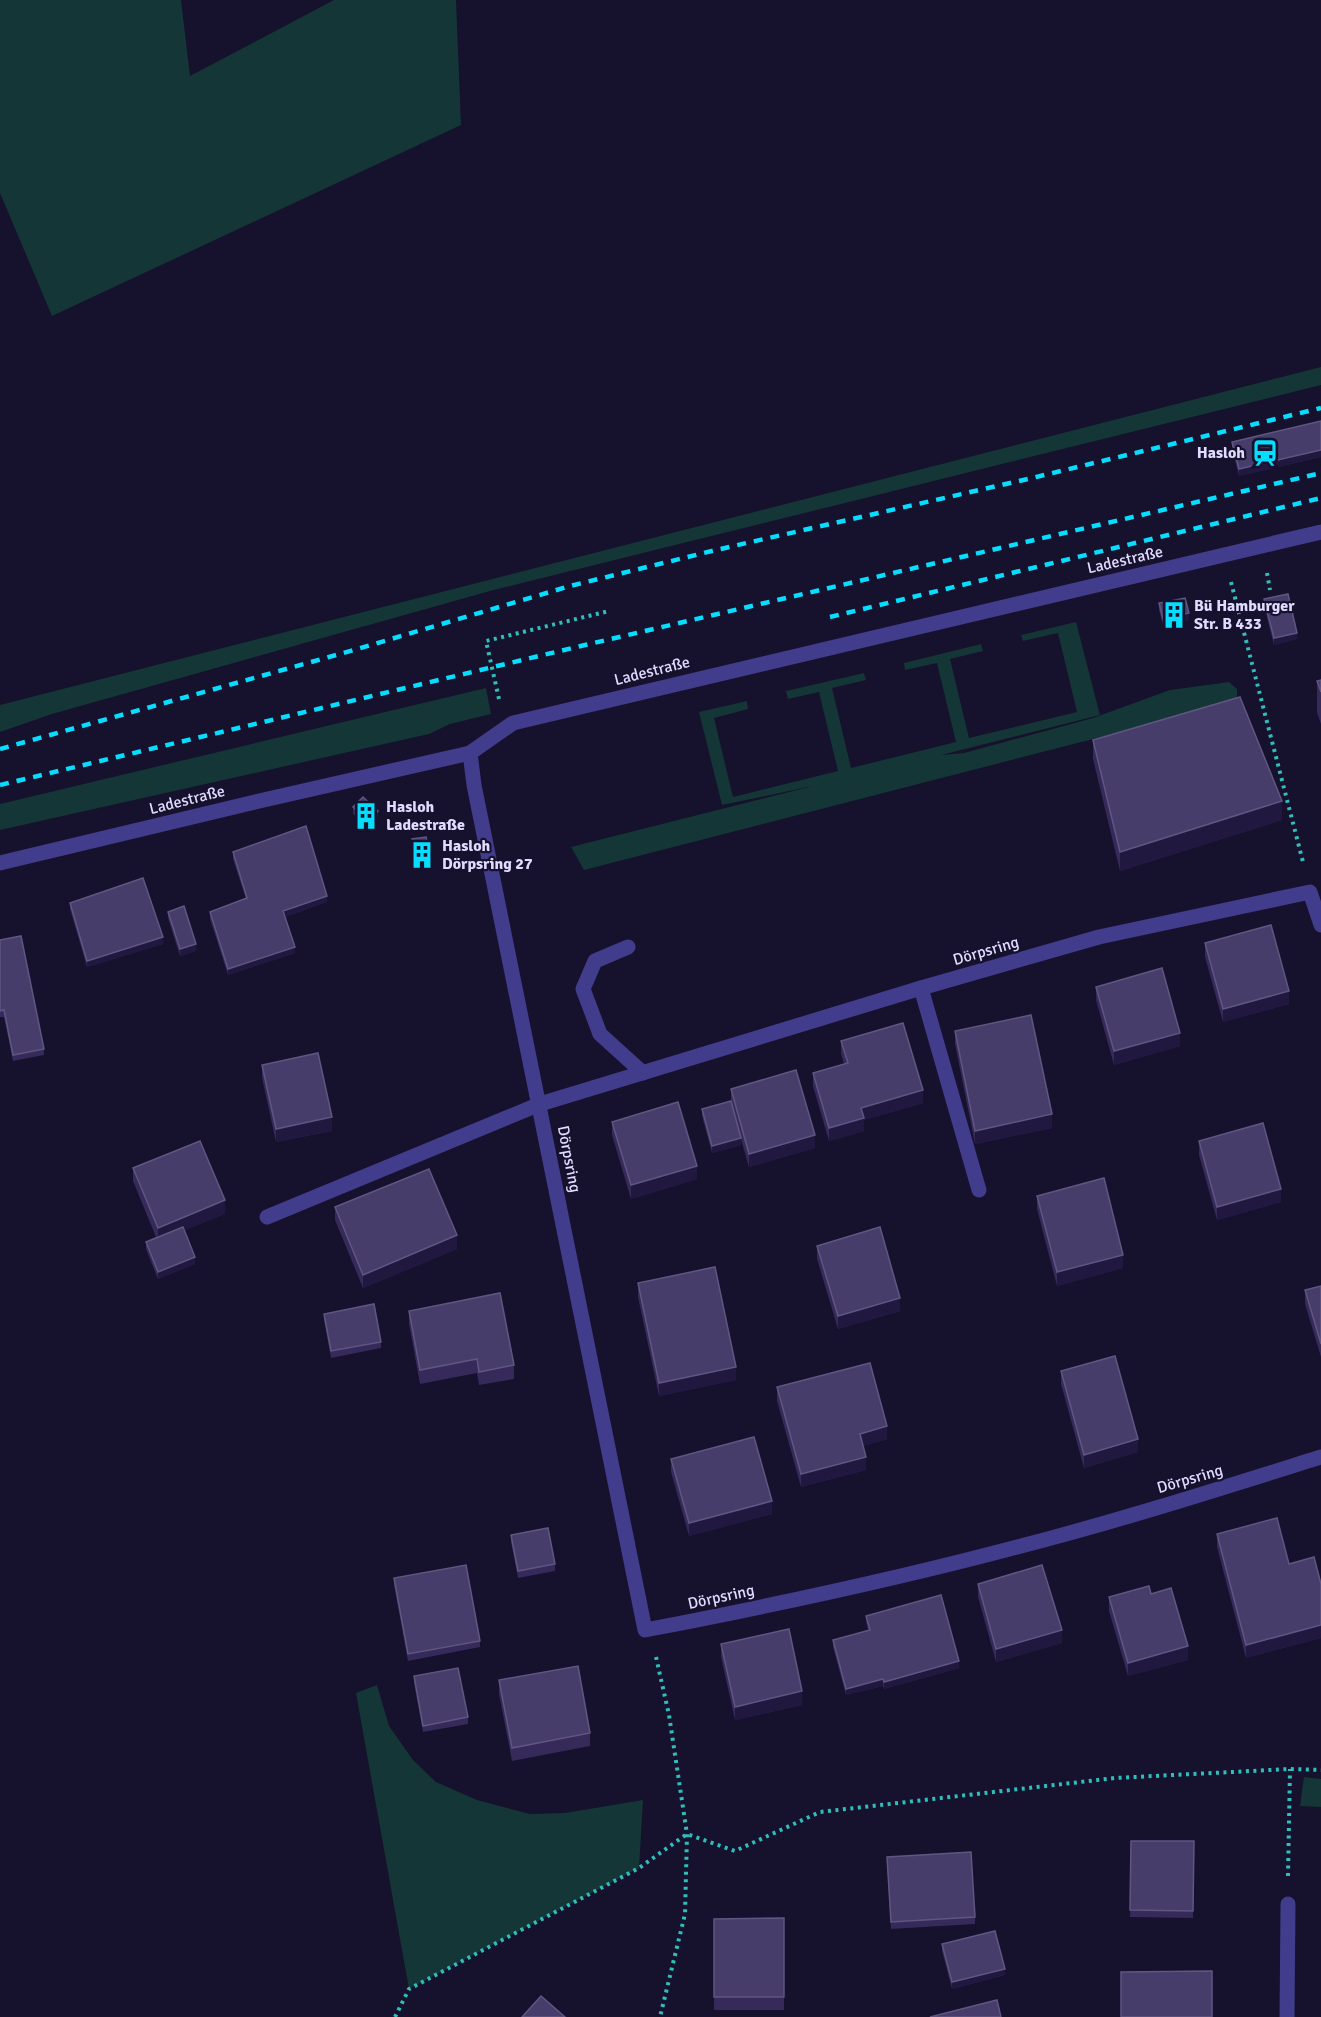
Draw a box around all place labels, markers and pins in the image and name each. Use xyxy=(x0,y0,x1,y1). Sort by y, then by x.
station icon: Hasloh xyxy=(1250,438,1280,468)
place label: Hasloh xyxy=(1197,443,1245,463)
place label: Bü Hamburger Str. B 433 xyxy=(1194,596,1295,634)
building icon: Bü Hamburger Str. B 433 xyxy=(1159,600,1189,630)
place label: Hasloh Ladestraße xyxy=(386,797,465,835)
building icon: Hasloh Ladestraße xyxy=(351,801,381,831)
place label: Hasloh Dörpsring 27 xyxy=(442,836,533,874)
building icon: Hasloh Dörpsring 27 xyxy=(407,840,437,870)

